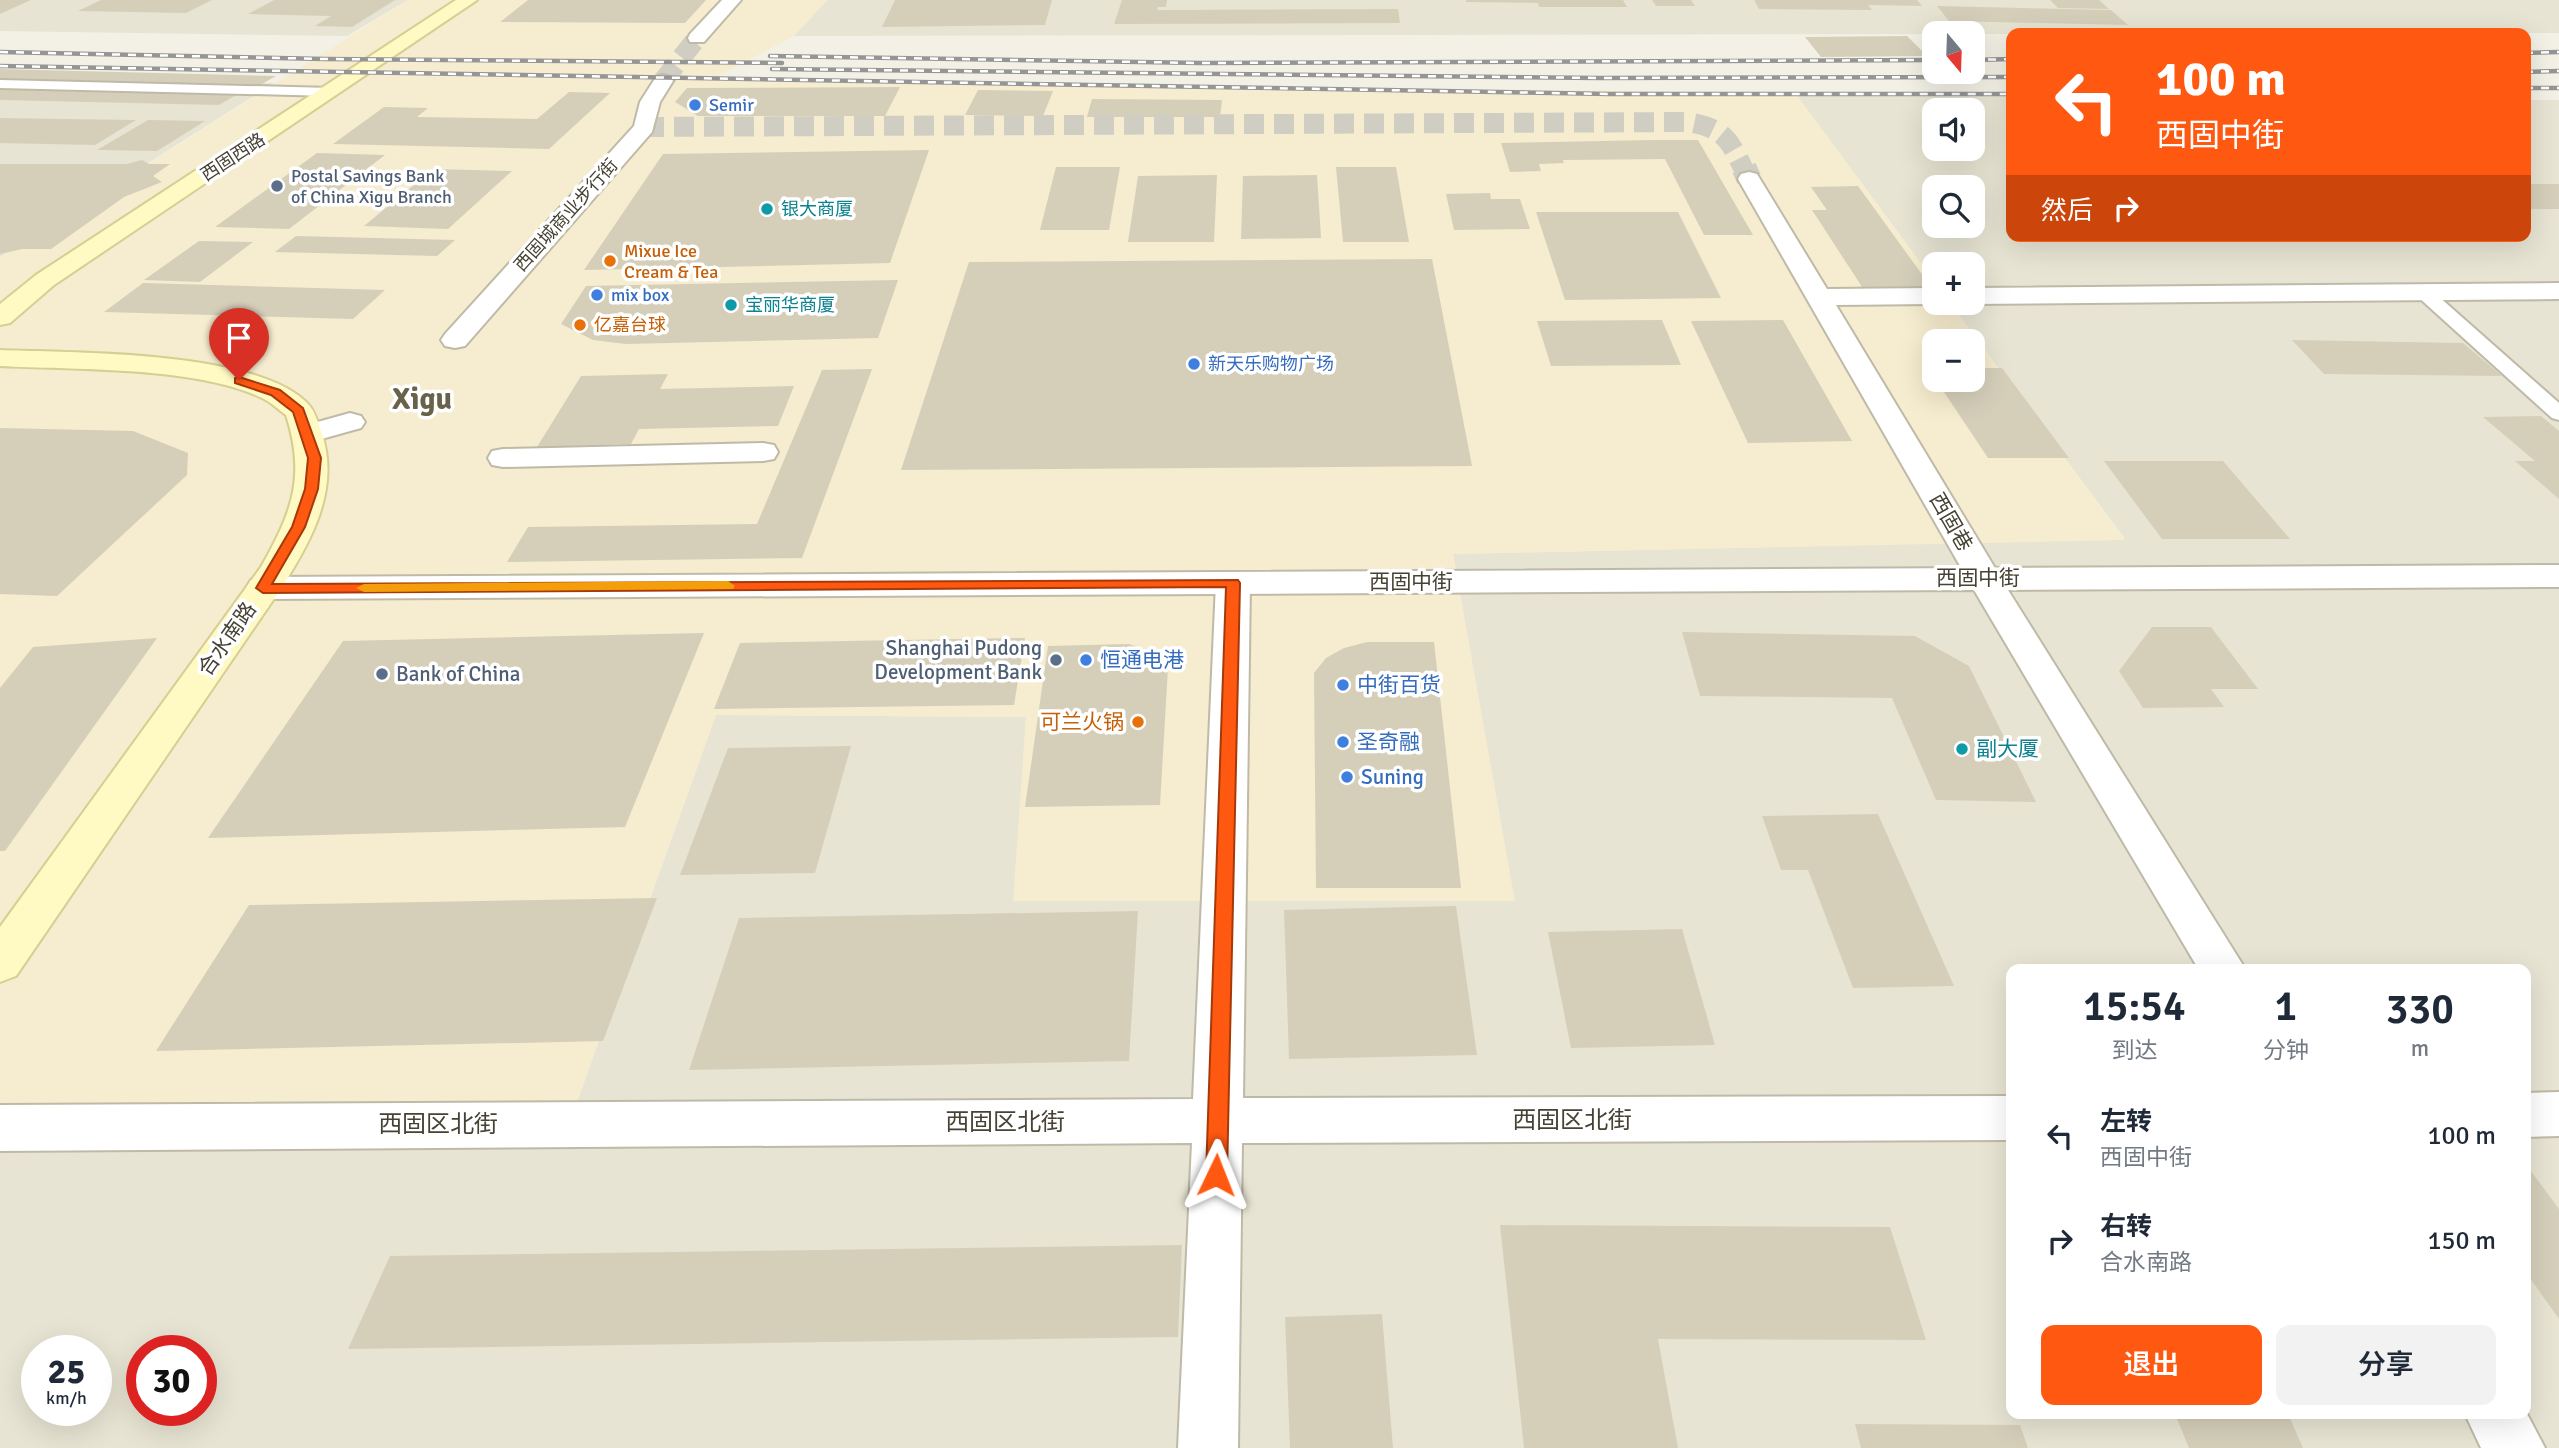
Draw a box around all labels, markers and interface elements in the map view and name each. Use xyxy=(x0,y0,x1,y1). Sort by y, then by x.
north arrow xyxy=(1922,21,1984,84)
map controls xyxy=(1922,21,1985,392)
text: 100 m xyxy=(2156,49,2286,109)
icon: left xyxy=(2041,56,2132,147)
place label: Semir xyxy=(709,94,754,116)
marker: Semir xyxy=(687,97,703,113)
button: sound xyxy=(1922,98,1985,161)
text: 西固中街 xyxy=(2156,116,2284,155)
street label: 西固西路 xyxy=(197,128,269,186)
street label: 西固城商业步行街 xyxy=(510,154,622,276)
place label: Postal Savings Bank of China Xigu Branch xyxy=(291,165,452,208)
button: search xyxy=(1922,175,1985,238)
marker: Postal Savings Bank of China Xigu Branch xyxy=(269,178,285,194)
icon: right xyxy=(2107,189,2145,227)
text: 然后 xyxy=(2041,195,2093,227)
place label: 银大商厦 xyxy=(781,198,853,220)
marker: 银大商厦 xyxy=(759,201,775,217)
place label: Mixue Ice Cream & Tea xyxy=(624,240,718,283)
button: + xyxy=(1922,252,1985,315)
marker: Mixue Ice Cream & Tea xyxy=(602,253,618,269)
place label: mix box xyxy=(611,284,670,306)
marker: mix box xyxy=(589,287,605,303)
place label: 宝丽华商厦 xyxy=(745,294,835,316)
marker: 宝丽华商厦 xyxy=(723,297,739,313)
pin xyxy=(209,308,269,380)
place label: 亿嘉台球 xyxy=(594,314,666,336)
marker: 亿嘉台球 xyxy=(572,317,588,333)
icon: arrive xyxy=(220,319,258,357)
button: − xyxy=(1922,329,1985,392)
place label: 新天乐购物广场 xyxy=(1208,353,1334,375)
marker: 新天乐购物广场 xyxy=(1186,356,1202,372)
district label: Xigu xyxy=(392,381,452,418)
street label: 西固巷 xyxy=(1924,488,1978,556)
street label: 西固中街 xyxy=(1936,565,2020,591)
street label: 西固中街 xyxy=(1369,569,1453,595)
street label: 合水南路 xyxy=(192,597,262,681)
place label: Shanghai Pudong Development Bank xyxy=(874,635,1042,685)
place label: 恒通电港 xyxy=(1100,647,1184,673)
marker: Shanghai Pudong Development Bank xyxy=(1048,652,1064,668)
marker: 恒通电港 xyxy=(1078,652,1094,668)
place label: Bank of China xyxy=(396,661,520,687)
marker: Bank of China xyxy=(374,666,390,682)
place label: 中街百货 xyxy=(1357,672,1441,698)
marker: 中街百货 xyxy=(1335,677,1351,693)
place label: 可兰火锅 xyxy=(1040,709,1124,735)
marker: 可兰火锅 xyxy=(1130,714,1146,730)
place label: 圣奇融 xyxy=(1357,729,1420,755)
marker: 圣奇融 xyxy=(1335,734,1351,750)
place label: 副大厦 xyxy=(1976,736,2039,762)
marker: 副大厦 xyxy=(1954,741,1970,757)
place label: Suning xyxy=(1361,764,1424,790)
marker: Suning xyxy=(1339,769,1355,785)
text: 15:54 xyxy=(2083,981,2186,1032)
text: 1 xyxy=(2274,981,2297,1032)
text: 330 xyxy=(2386,984,2454,1035)
text: m xyxy=(2411,1034,2429,1063)
text: 到达 xyxy=(2111,1036,2157,1065)
text: 分钟 xyxy=(2263,1036,2309,1065)
street label: 西固区北街 xyxy=(1512,1105,1632,1135)
text: 左转 xyxy=(2100,1106,2152,1138)
street label: 西固区北街 xyxy=(945,1107,1065,1137)
street label: 西固区北街 xyxy=(378,1109,498,1139)
icon: left xyxy=(2041,1117,2079,1155)
text: 100 m xyxy=(2427,1120,2496,1152)
position arrow xyxy=(1179,1138,1253,1212)
text: 西固中街 xyxy=(2100,1143,2192,1172)
text: 右转 xyxy=(2100,1211,2152,1243)
icon: right xyxy=(2041,1222,2079,1260)
text: 150 m xyxy=(2427,1225,2496,1257)
text: 合水南路 xyxy=(2100,1248,2192,1277)
button: 退出 xyxy=(2041,1325,2262,1405)
button: 分享 xyxy=(2276,1325,2496,1405)
speed limit sign: 30 xyxy=(126,1335,217,1426)
text: 25 xyxy=(48,1350,85,1393)
text: km/h xyxy=(46,1387,87,1409)

